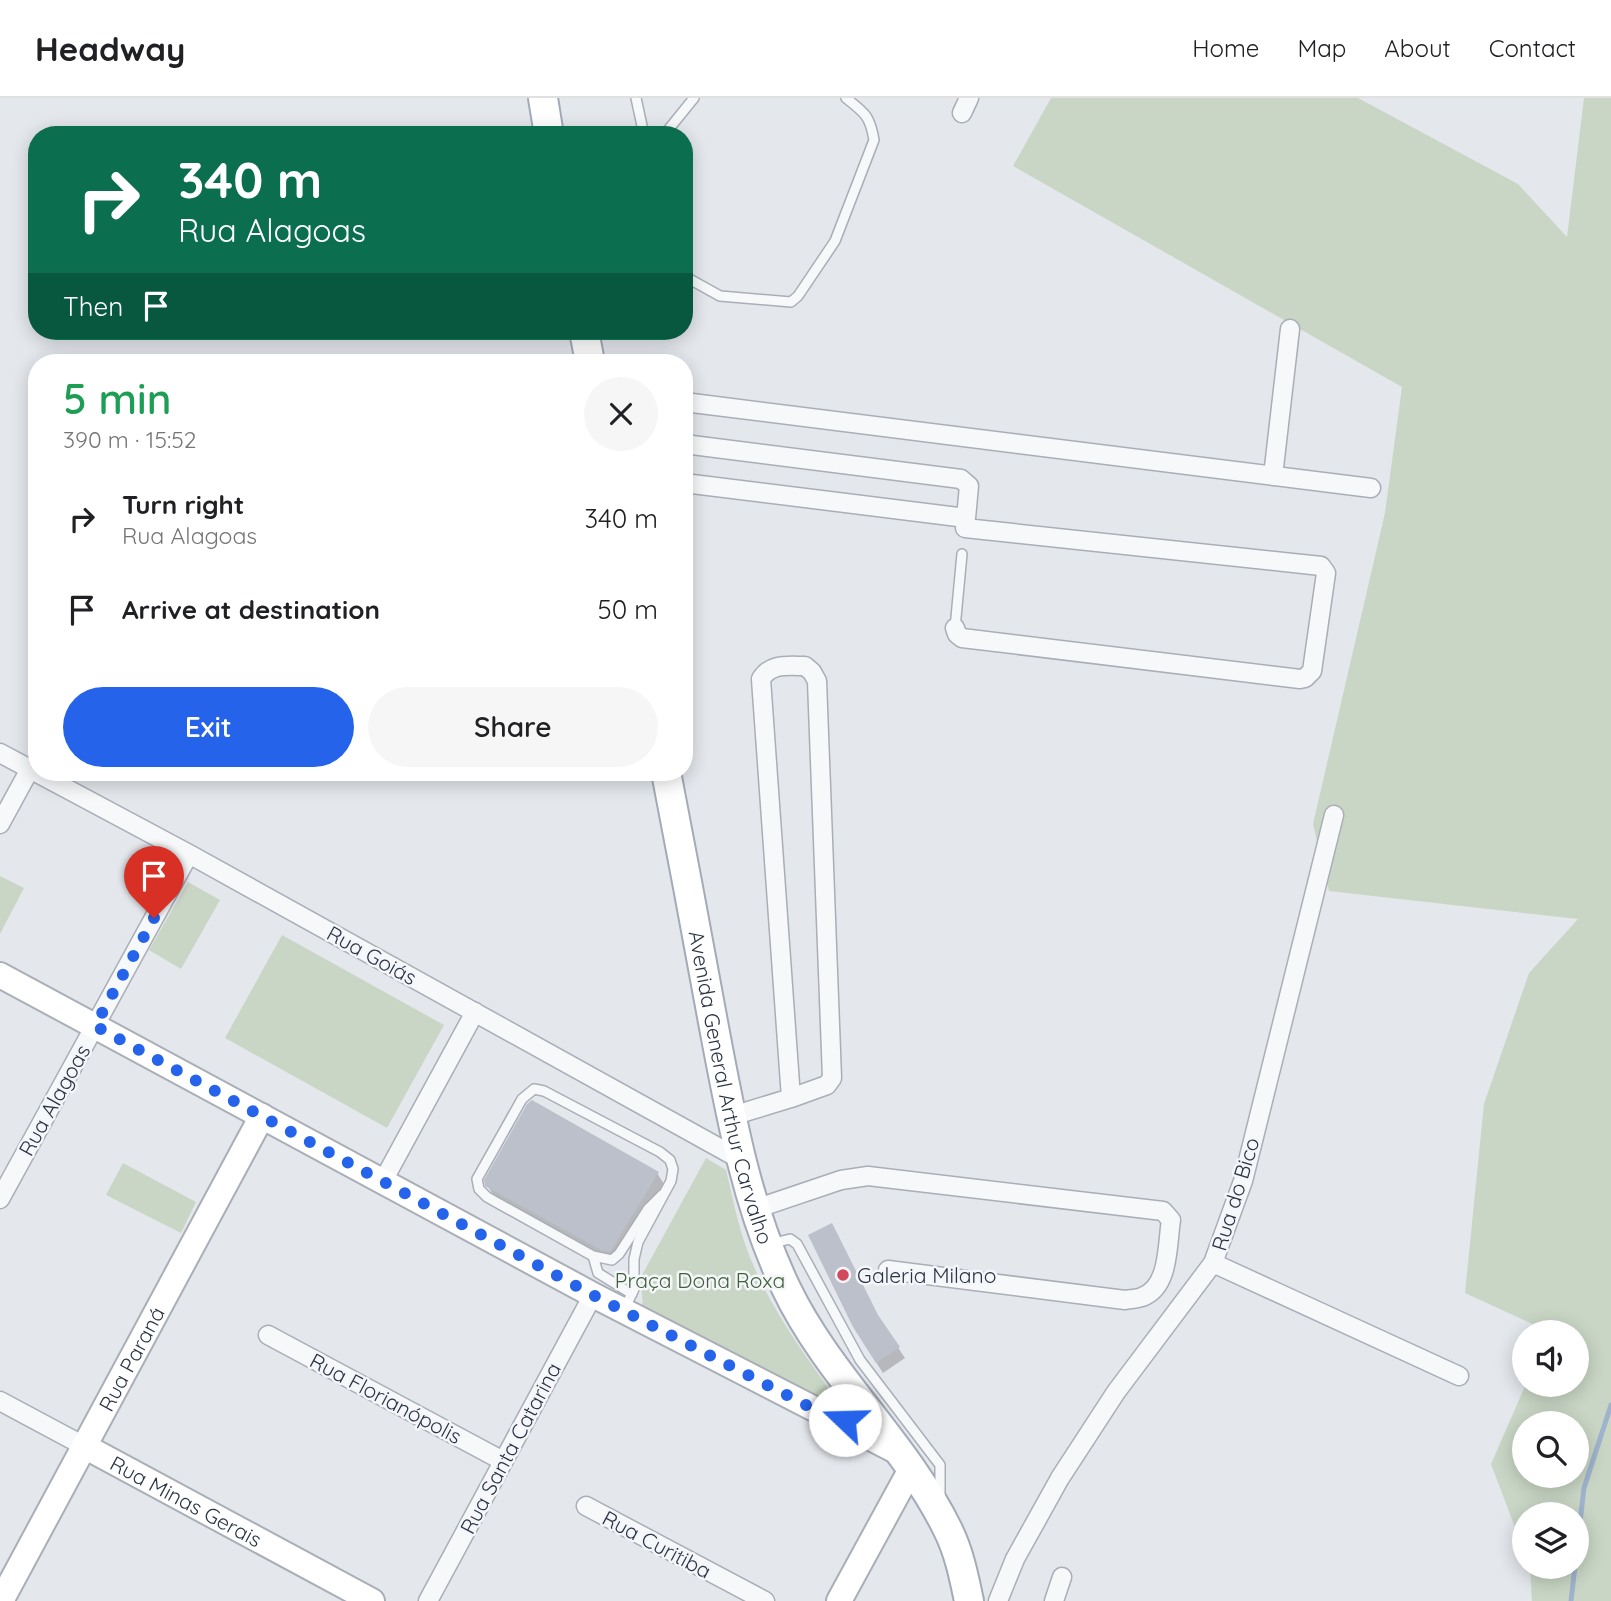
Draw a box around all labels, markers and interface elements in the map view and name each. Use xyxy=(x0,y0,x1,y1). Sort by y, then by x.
text: Headway xyxy=(35,28,185,69)
text: Home xyxy=(1192,33,1259,63)
text: Map xyxy=(1297,33,1346,63)
text: About xyxy=(1384,33,1451,63)
text: Contact xyxy=(1489,33,1576,63)
text: 340 m xyxy=(178,149,322,210)
icon: right xyxy=(63,154,154,245)
text: Rua Alagoas xyxy=(178,210,366,250)
icon: arrive xyxy=(137,287,175,325)
text: Then xyxy=(63,290,123,323)
text: 5 min xyxy=(63,372,171,425)
button: close xyxy=(584,377,658,451)
text: 390 m · 15:52 xyxy=(63,425,197,454)
text: Turn right xyxy=(122,488,244,521)
icon: right xyxy=(63,500,101,538)
text: 340 m xyxy=(584,502,658,535)
text: Rua Alagoas xyxy=(122,521,257,550)
icon: arrive xyxy=(63,591,101,629)
text: Arrive at destination xyxy=(122,593,380,626)
text: 50 m xyxy=(598,593,658,626)
button: Exit xyxy=(63,687,354,767)
button: Share xyxy=(368,687,658,767)
pin xyxy=(124,846,184,918)
icon: arrive xyxy=(135,857,173,895)
street label: Rua Goiás xyxy=(323,920,421,990)
street label: Avenida General Arthur Carvalho xyxy=(683,928,779,1248)
street label: Rua Alagoas xyxy=(13,1040,95,1160)
street label: Rua do Bico xyxy=(1205,1134,1265,1254)
place label: Galeria Milano xyxy=(857,1262,996,1288)
park label: Praça Dona Roxa xyxy=(615,1267,785,1293)
marker: Galeria Milano xyxy=(835,1267,851,1283)
street label: Rua Paraná xyxy=(93,1302,170,1416)
map controls xyxy=(1512,1320,1589,1579)
button: sound xyxy=(1512,1320,1589,1397)
street label: Rua Florianópolis xyxy=(306,1347,466,1449)
street label: Rua Santa Catarina xyxy=(454,1358,566,1538)
position arrow xyxy=(808,1383,882,1457)
button: search xyxy=(1512,1411,1589,1488)
street label: Rua Minas Gerais xyxy=(106,1450,266,1552)
button: layers xyxy=(1512,1502,1589,1579)
street label: Rua Curitiba xyxy=(598,1504,716,1584)

